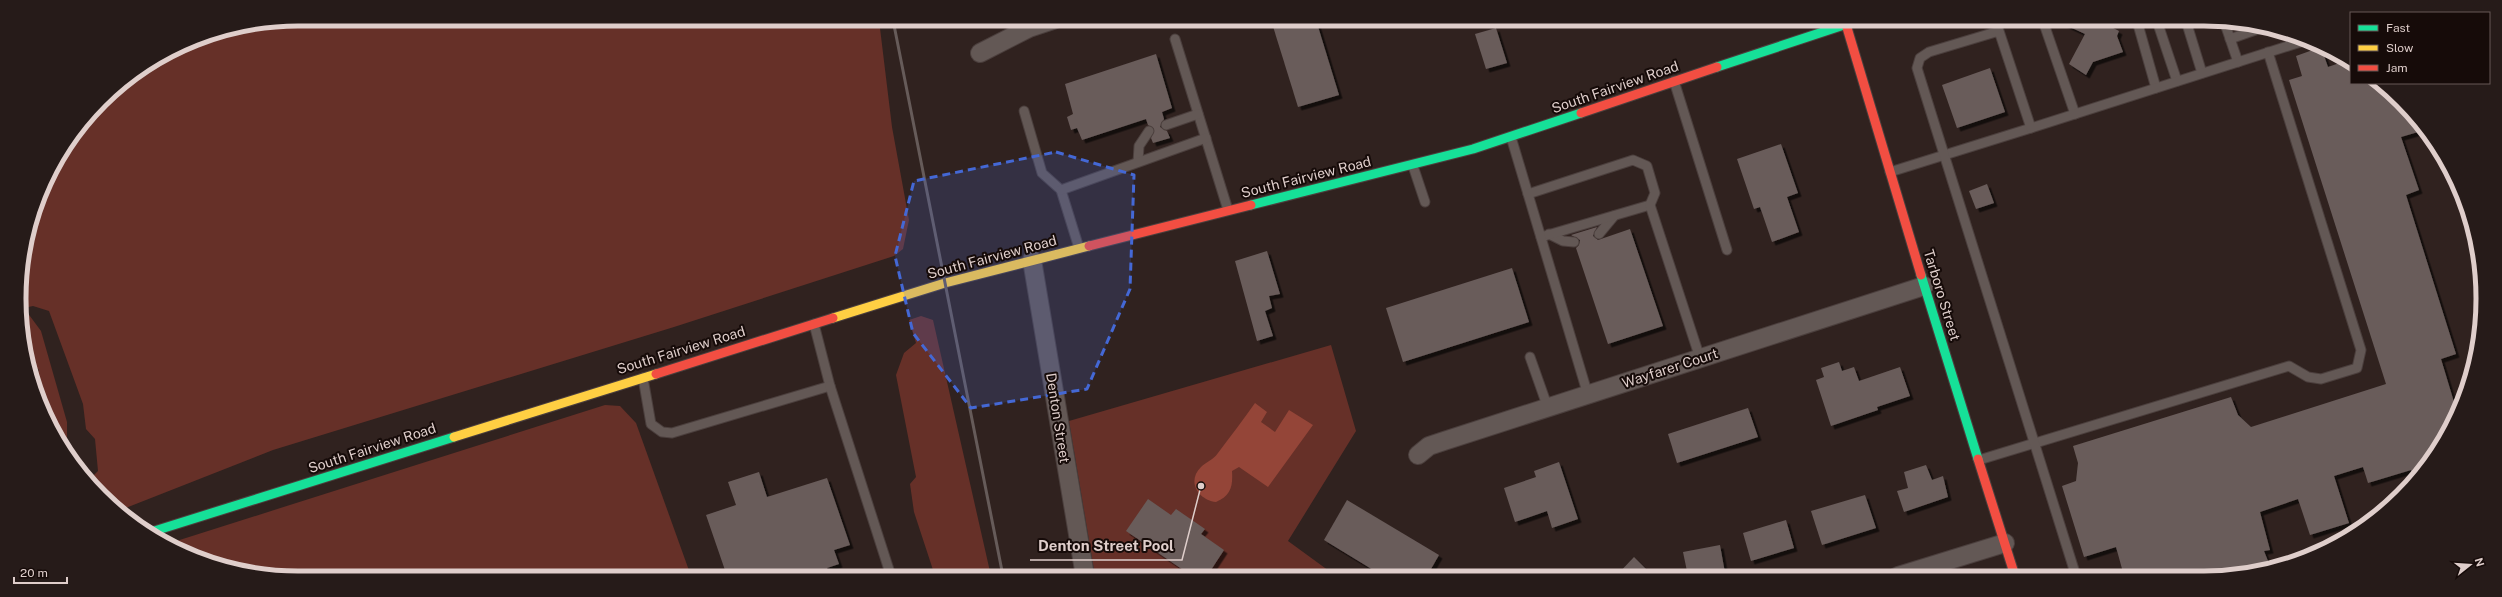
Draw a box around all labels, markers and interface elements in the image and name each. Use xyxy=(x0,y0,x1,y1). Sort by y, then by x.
legend xyxy=(2350,12,2490,84)
text: Fast xyxy=(2386,21,2411,35)
text: Slow xyxy=(2386,41,2414,55)
street label: South Fairview Road xyxy=(1549,58,1681,116)
text: Jam xyxy=(2386,61,2408,75)
street label: South Fairview Road xyxy=(1239,153,1373,201)
street label: South Fairview Road xyxy=(926,232,1058,282)
street label: Tarboro Street xyxy=(1921,247,1963,343)
street label: South Fairview Road xyxy=(615,323,747,377)
street label: Wayfarer Court xyxy=(1620,345,1720,391)
street label: Denton Street xyxy=(1043,372,1073,464)
street label: South Fairview Road xyxy=(306,420,438,476)
callout: Denton Street Pool xyxy=(1030,533,1182,560)
text: Denton Street Pool xyxy=(1038,537,1174,554)
north arrow xyxy=(2450,545,2490,585)
text: N xyxy=(2473,556,2487,568)
scale bar xyxy=(14,559,67,585)
text: 20 m xyxy=(20,566,48,580)

